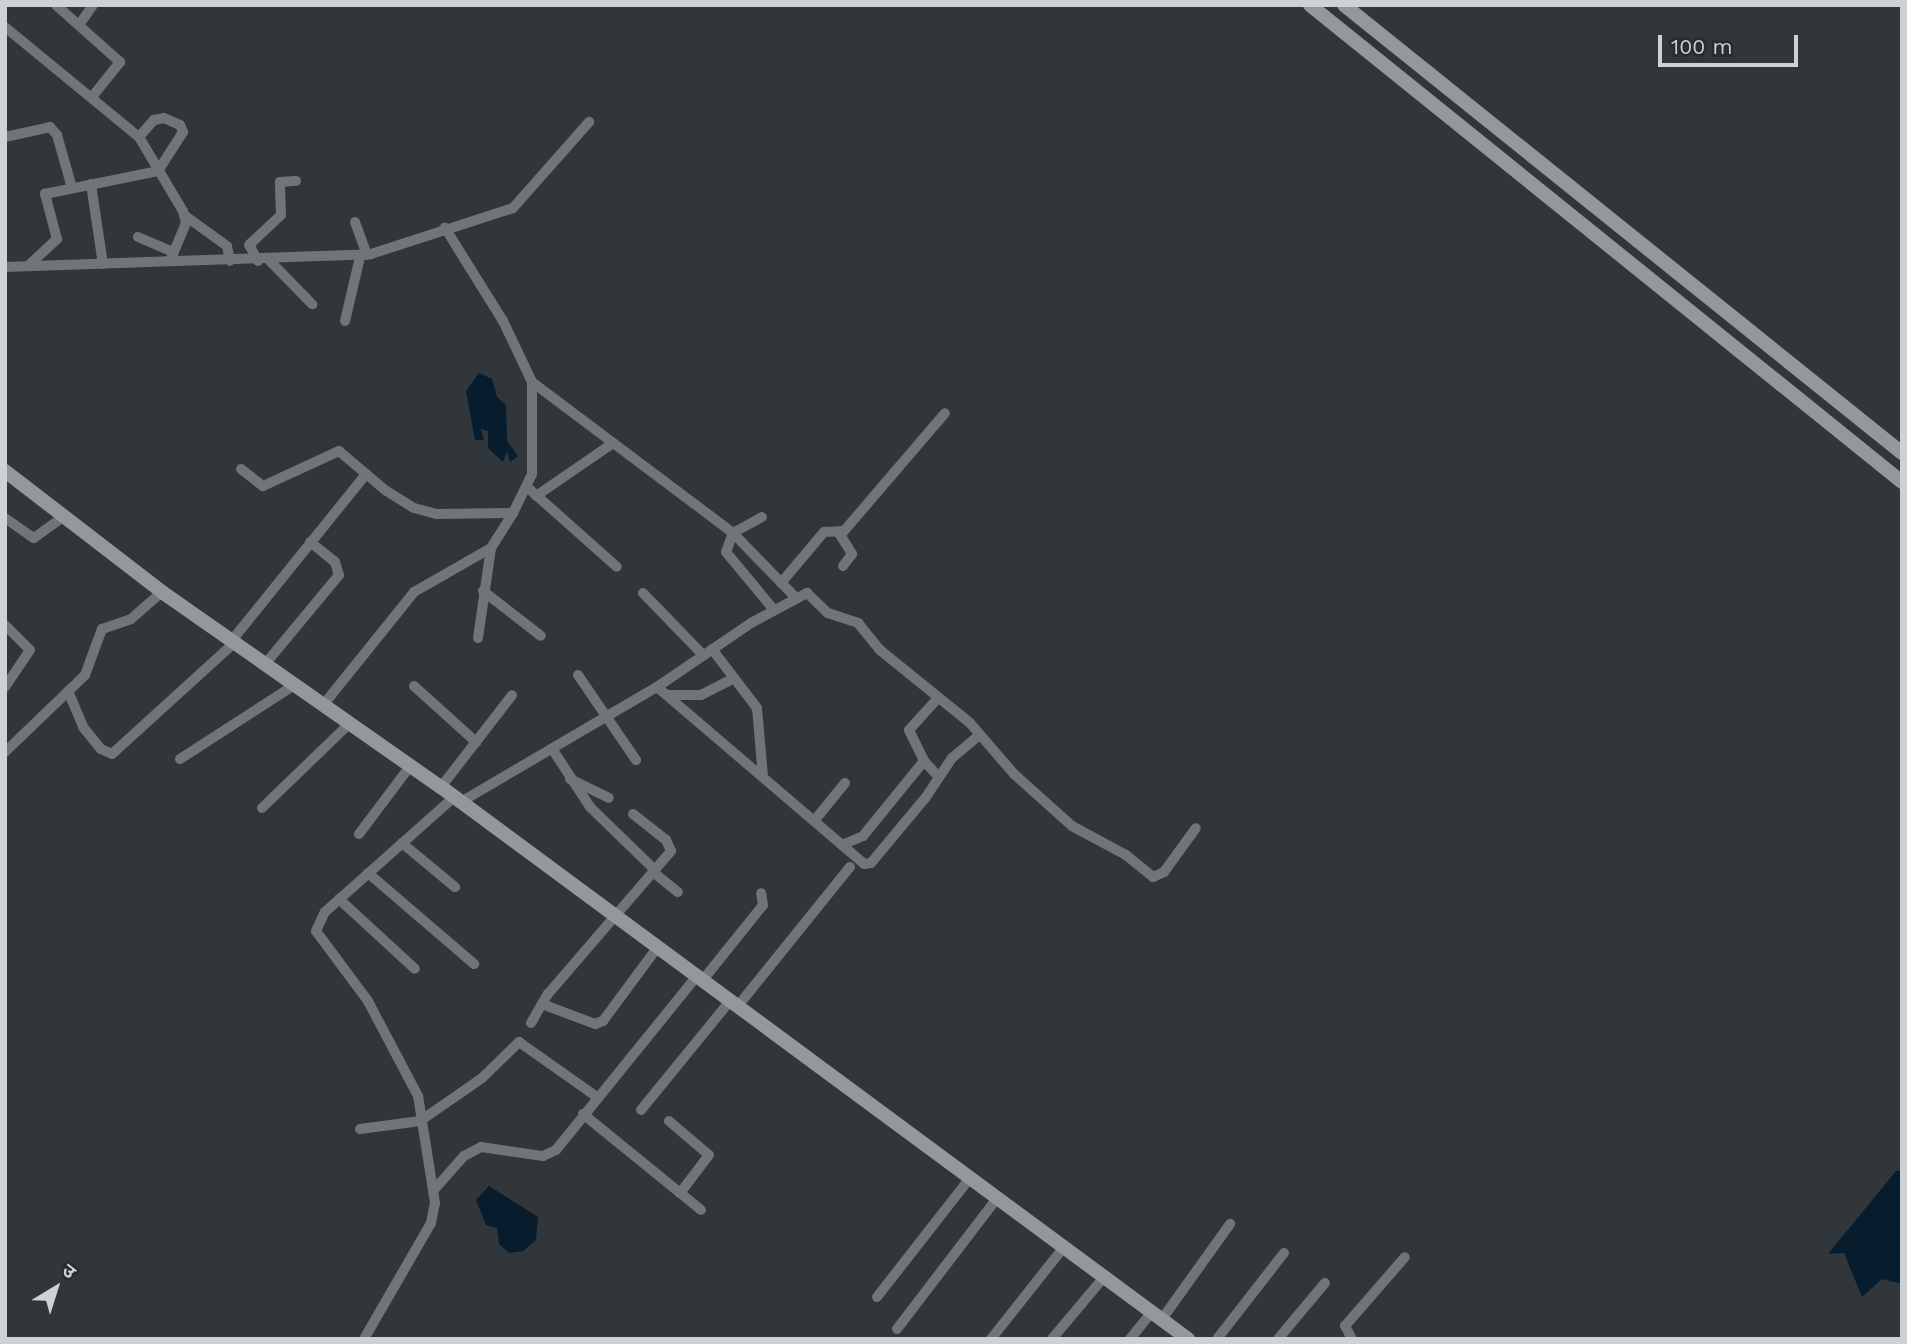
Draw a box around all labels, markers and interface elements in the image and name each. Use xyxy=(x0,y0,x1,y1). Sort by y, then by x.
scale bar xyxy=(1662,21,1802,65)
text: 100 m xyxy=(1671,34,1733,59)
north arrow xyxy=(21,1253,91,1323)
text: उ xyxy=(58,1259,81,1284)

